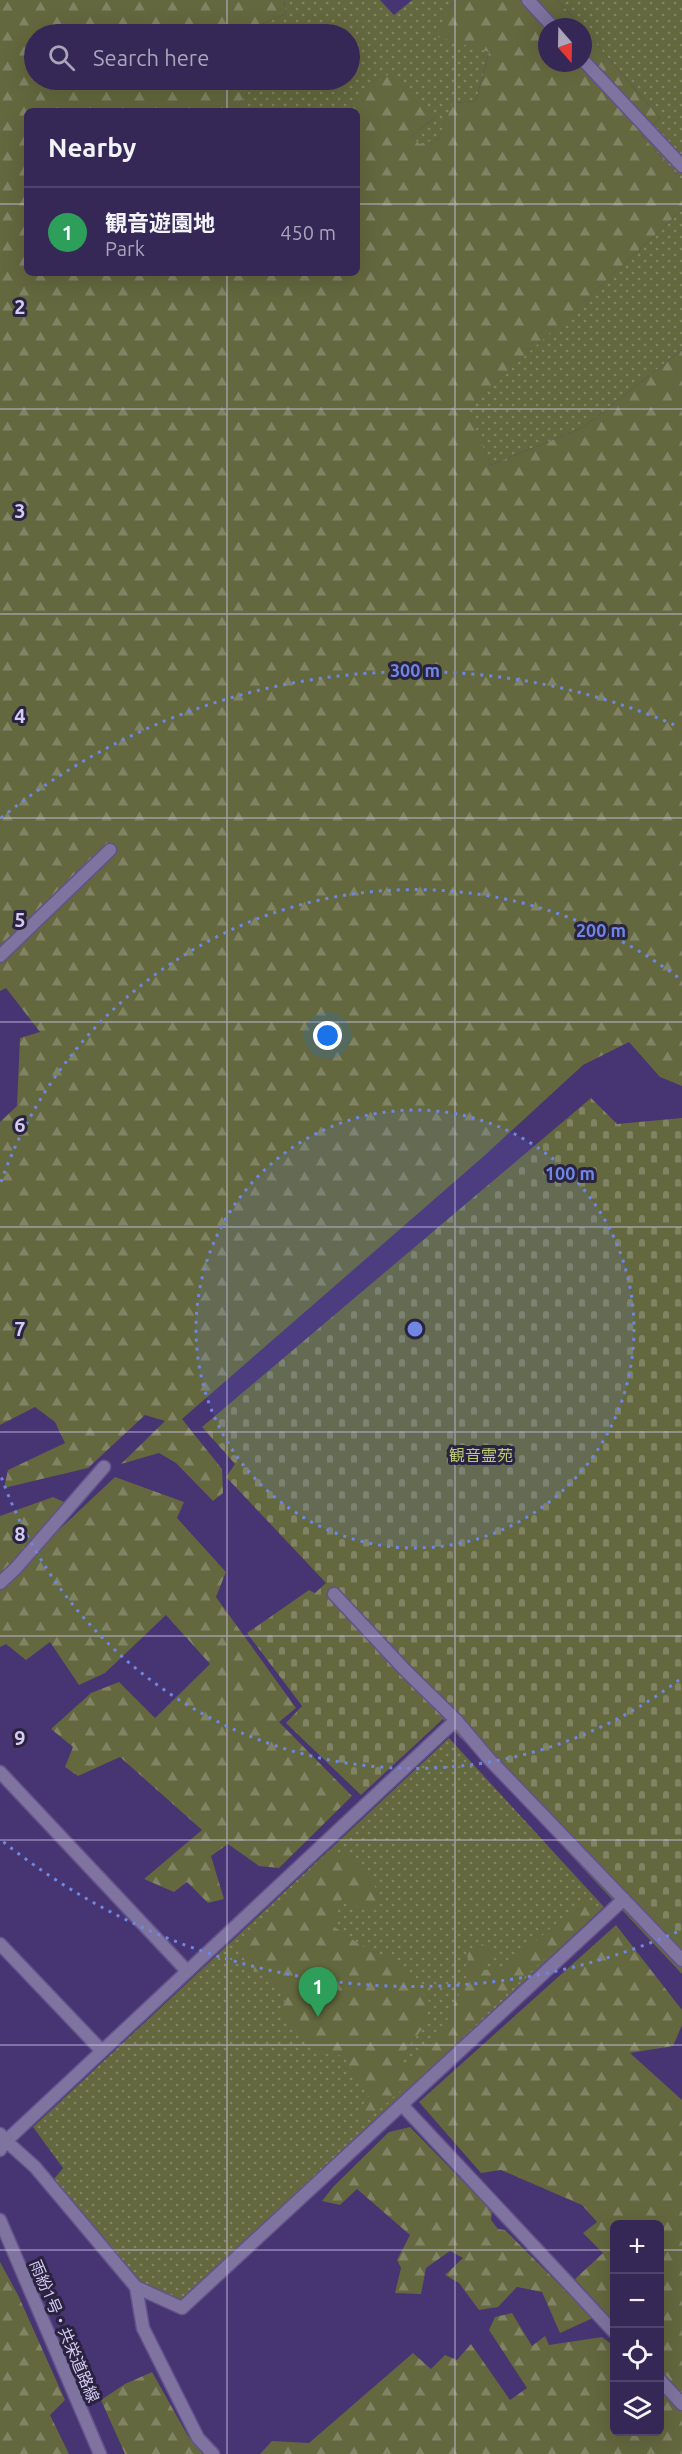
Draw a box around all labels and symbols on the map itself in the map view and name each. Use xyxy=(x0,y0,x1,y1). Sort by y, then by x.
north arrow xyxy=(538,18,592,72)
text: 2 xyxy=(14,295,26,318)
text: 3 xyxy=(14,499,26,522)
text: 300 m xyxy=(390,660,440,680)
text: 4 xyxy=(14,704,26,727)
text: 5 xyxy=(14,908,26,931)
text: 200 m xyxy=(576,920,626,940)
your location xyxy=(313,1021,342,1050)
text: 6 xyxy=(14,1113,26,1136)
text: 100 m xyxy=(545,1163,595,1183)
text: 7 xyxy=(14,1317,26,1340)
centre of rings xyxy=(405,1319,425,1339)
park label: 観音霊苑 xyxy=(449,1446,513,1464)
text: 8 xyxy=(14,1522,26,1545)
text: 9 xyxy=(14,1726,26,1749)
pin: 1 xyxy=(298,1968,338,2017)
street label: 雨紛1号・共栄道路線 xyxy=(27,2257,103,2405)

